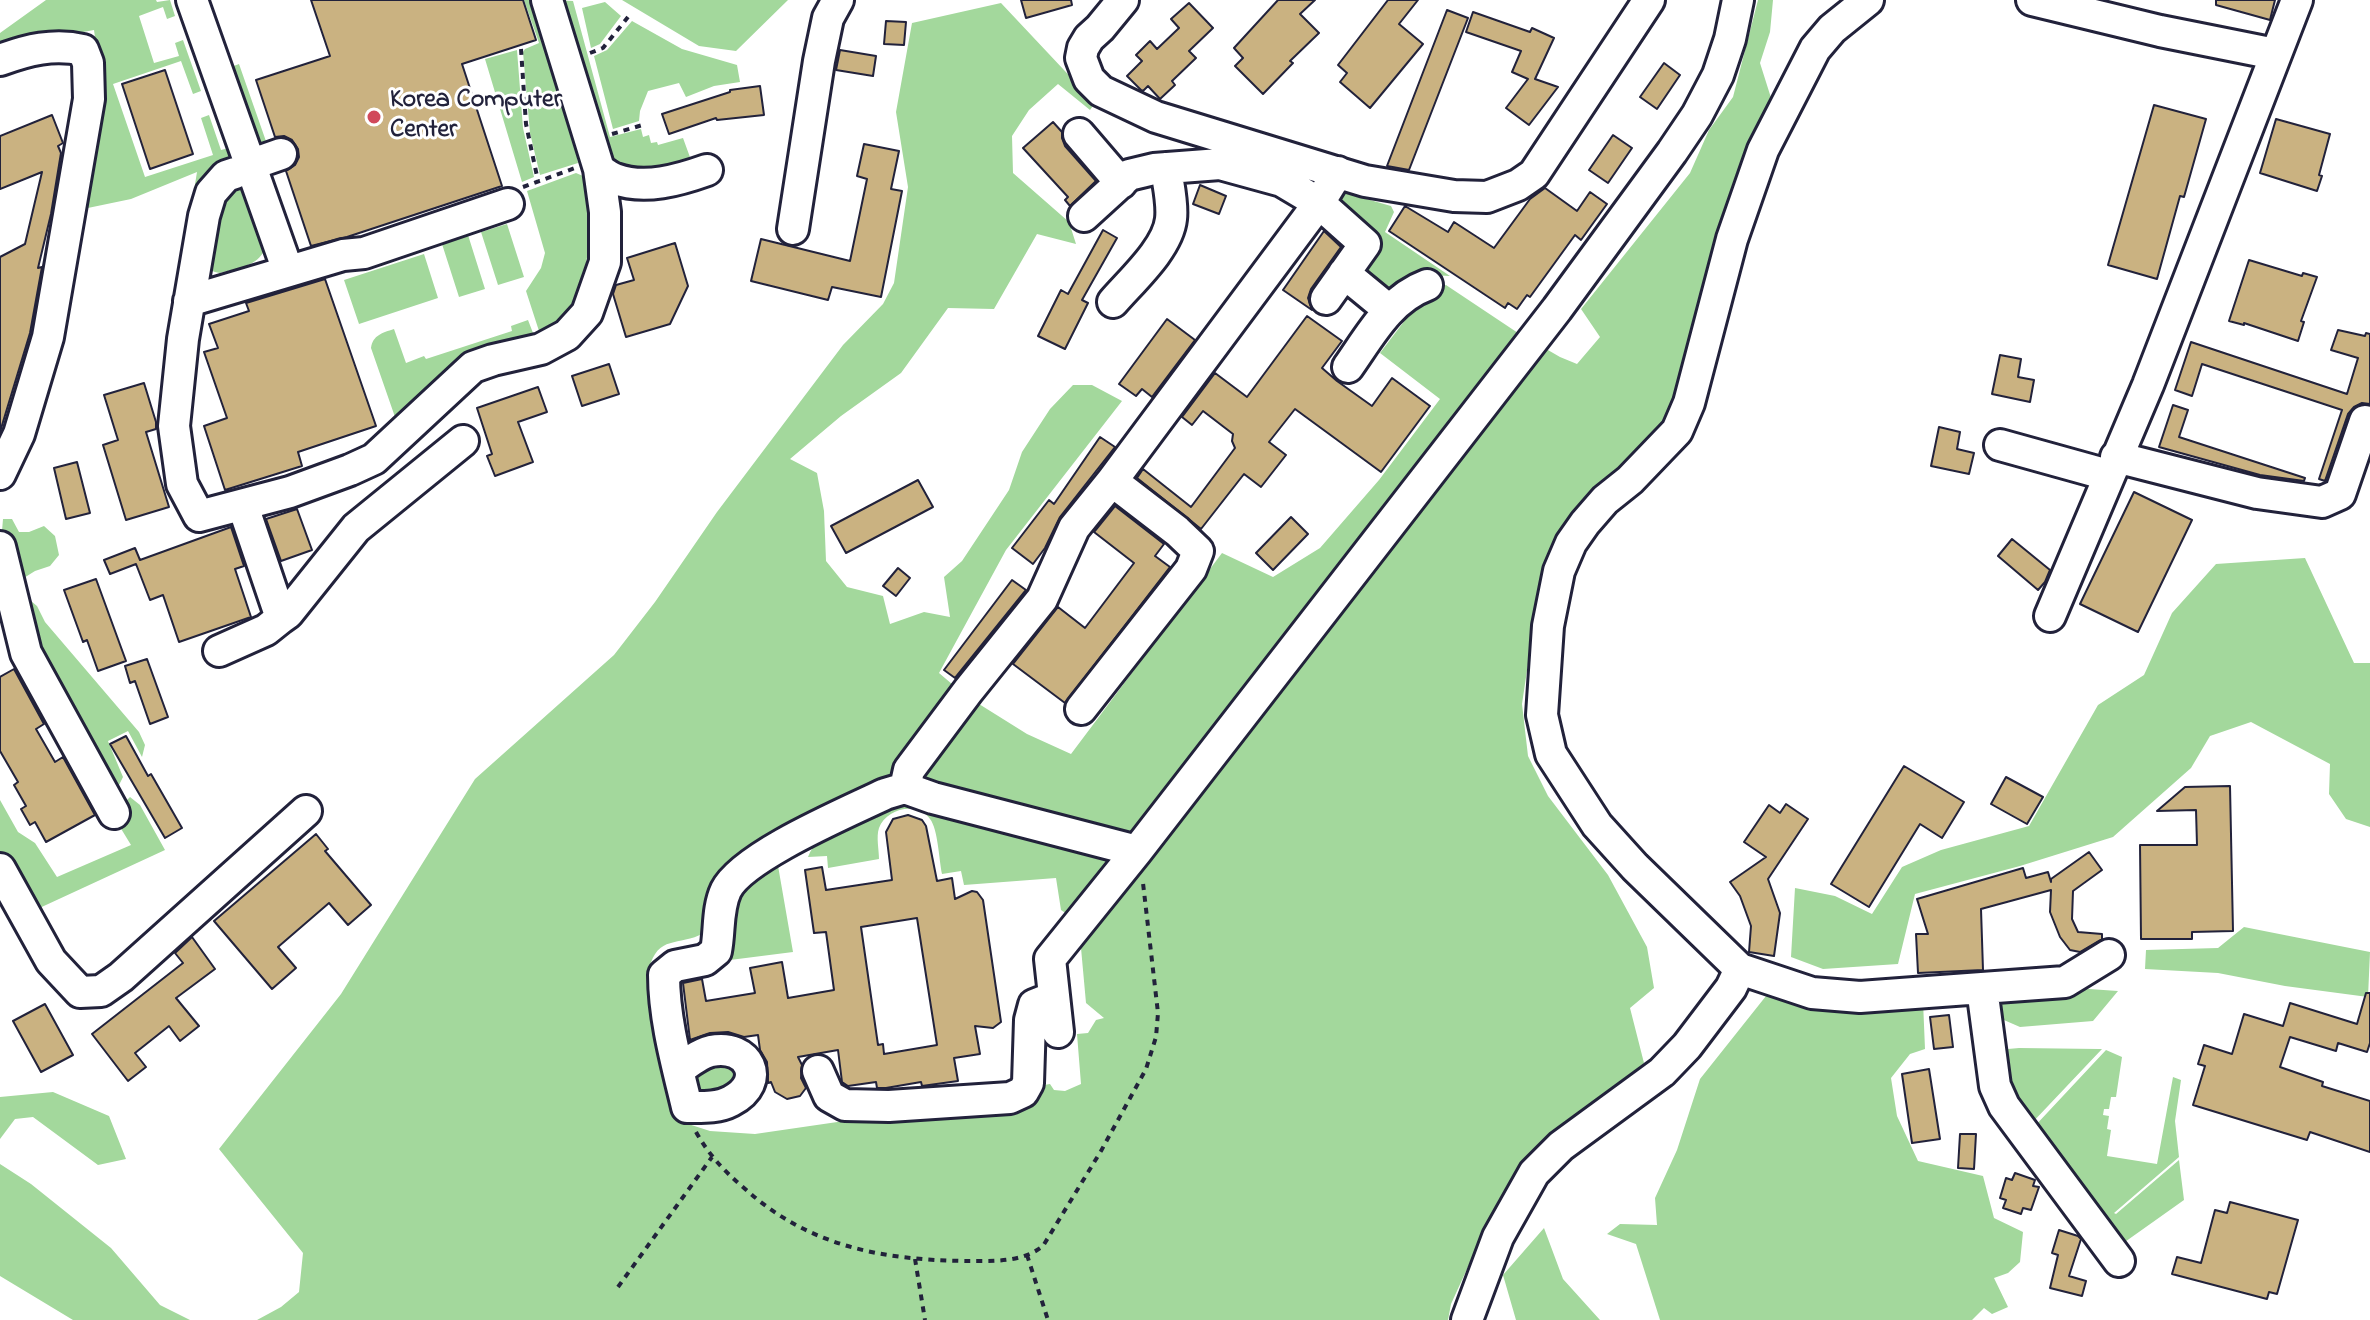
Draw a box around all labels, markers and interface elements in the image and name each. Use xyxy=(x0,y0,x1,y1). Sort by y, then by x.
place label: Korea Computer Center xyxy=(390,86,562,148)
marker: Korea Computer Center xyxy=(365,108,383,126)

